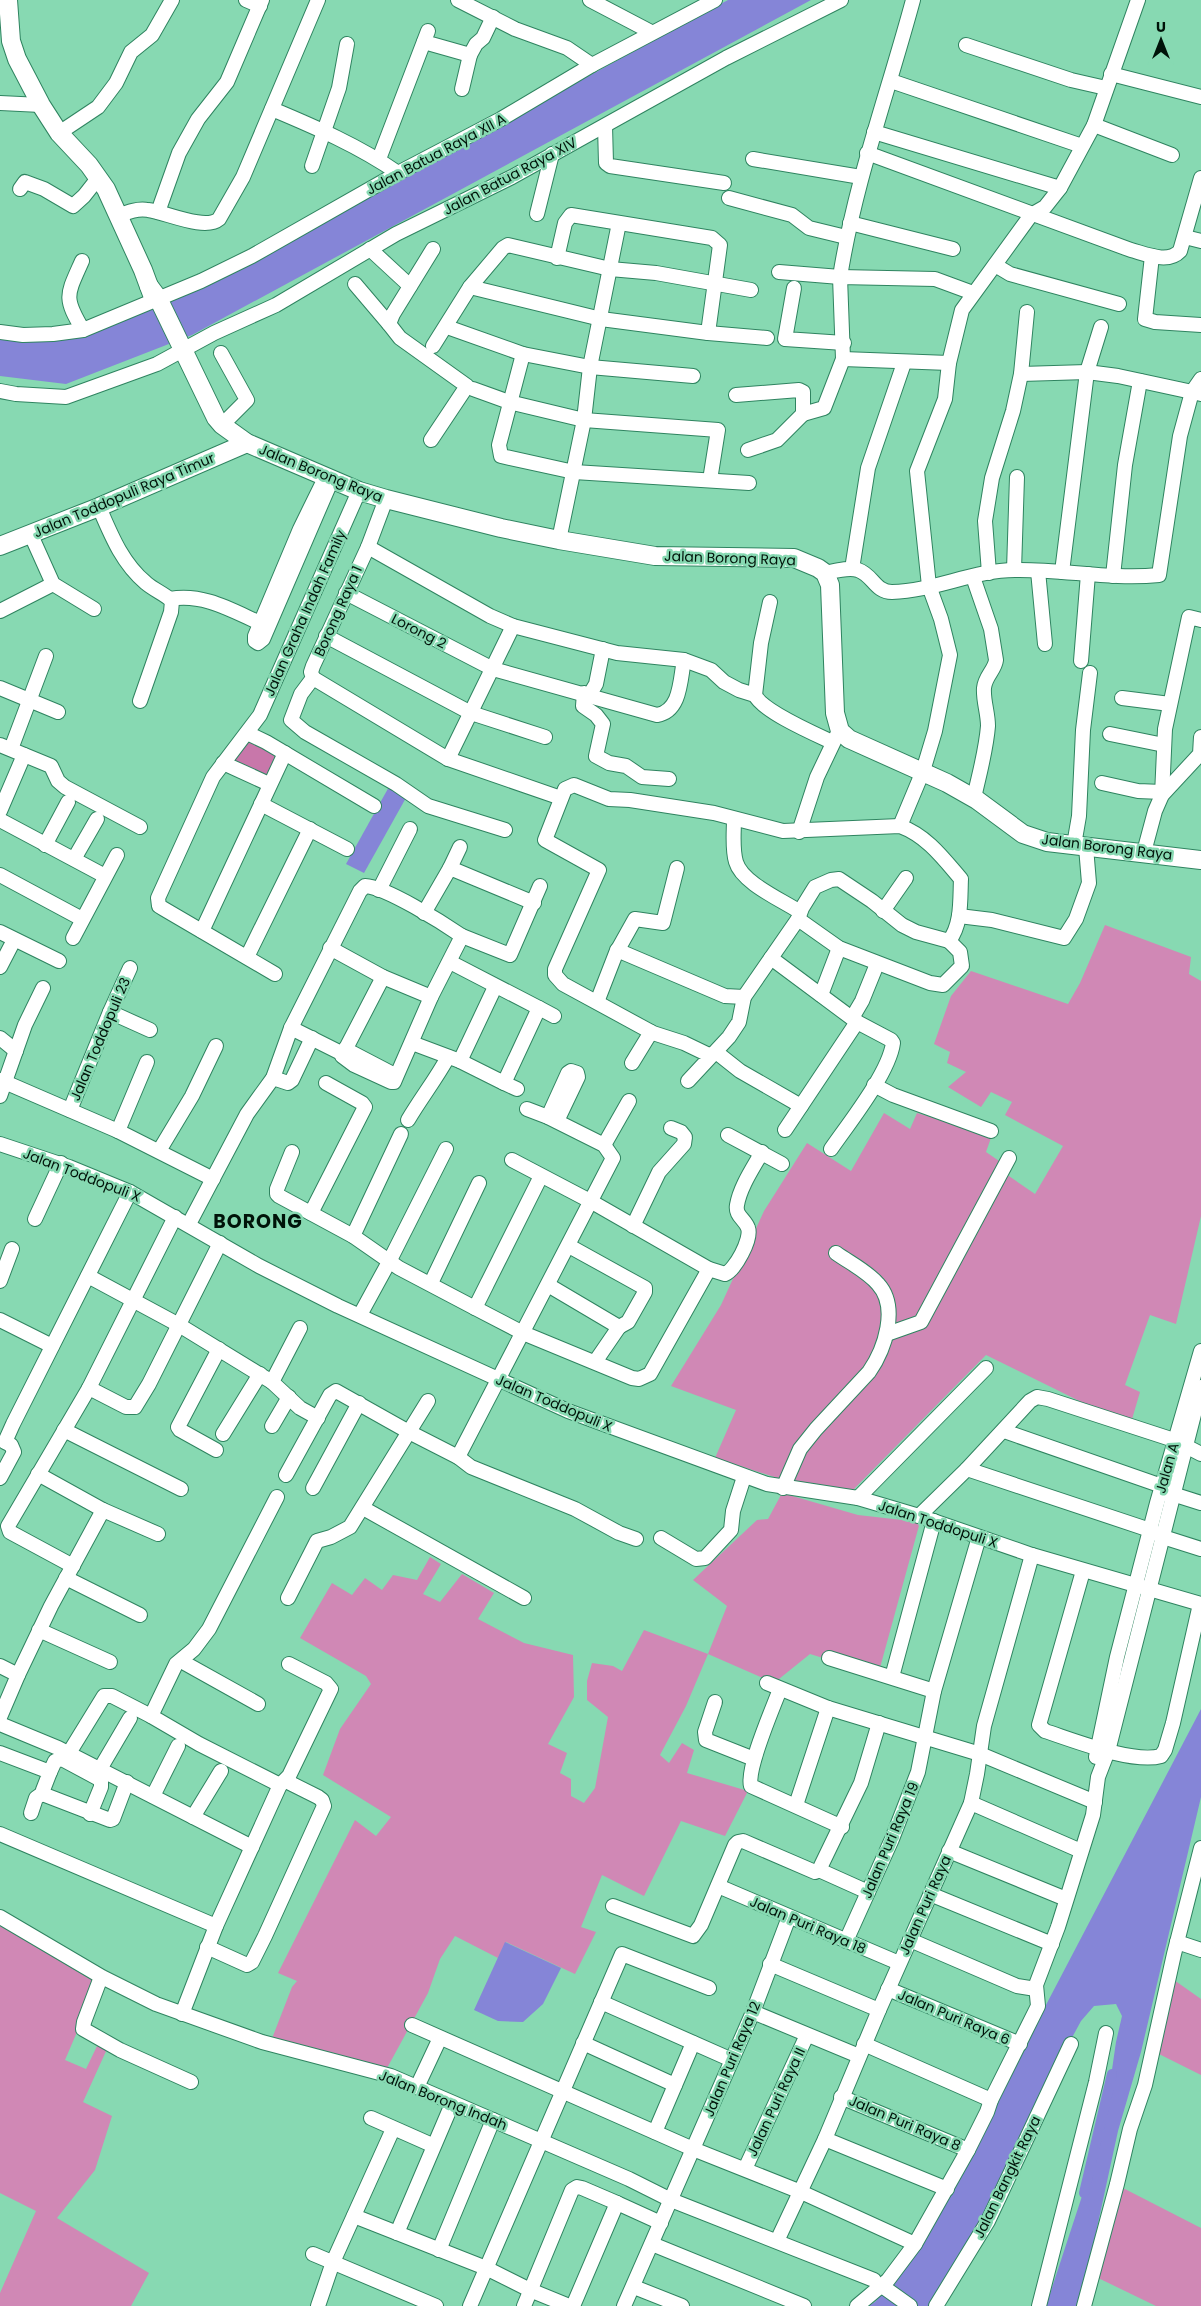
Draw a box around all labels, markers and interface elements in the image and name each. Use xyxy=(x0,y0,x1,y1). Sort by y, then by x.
north arrow xyxy=(1136,15,1186,65)
text: U xyxy=(1156,17,1166,37)
street label: Jalan Batua Raya XII A xyxy=(363,109,509,199)
street label: Jalan Batua Raya XIV xyxy=(440,132,581,220)
street label: Jalan Borong Raya xyxy=(256,439,386,507)
street label: Jalan Toddopuli Raya Timur xyxy=(31,448,217,542)
street label: Jalan Graha Indah Family xyxy=(259,527,351,699)
street label: Jalan Borong Raya xyxy=(664,546,796,570)
street label: Borong Raya 1 xyxy=(309,562,367,660)
street label: Lorong 2 xyxy=(388,609,450,653)
street label: Jalan Borong Raya xyxy=(1040,829,1174,865)
street label: Jalan Toddopuli 23 xyxy=(65,974,135,1104)
street label: Jalan Toddopuli X xyxy=(20,1143,144,1207)
district label: BORONG xyxy=(213,1208,303,1235)
street label: Jalan Toddopuli X xyxy=(493,1369,616,1437)
street label: Jalan A xyxy=(1150,1440,1184,1496)
street label: Jalan Toddopuli X xyxy=(876,1495,1001,1553)
street label: Jalan Puri Raya 19 xyxy=(857,1779,923,1901)
street label: Jalan Puri Raya xyxy=(894,1852,956,1958)
street label: Jalan Puri Raya 18 xyxy=(747,1892,869,1959)
street label: Jalan Puri Raya 6 xyxy=(895,1984,1013,2050)
street label: Jalan Puri Raya 12 xyxy=(699,1998,765,2120)
street label: Jalan Puri Raya II xyxy=(742,2044,810,2160)
street label: Jalan Borong Indah xyxy=(376,2065,510,2135)
street label: Jalan Puri Raya 8 xyxy=(846,2090,964,2156)
street label: Jalan Bangkit Raya xyxy=(969,2112,1045,2242)

